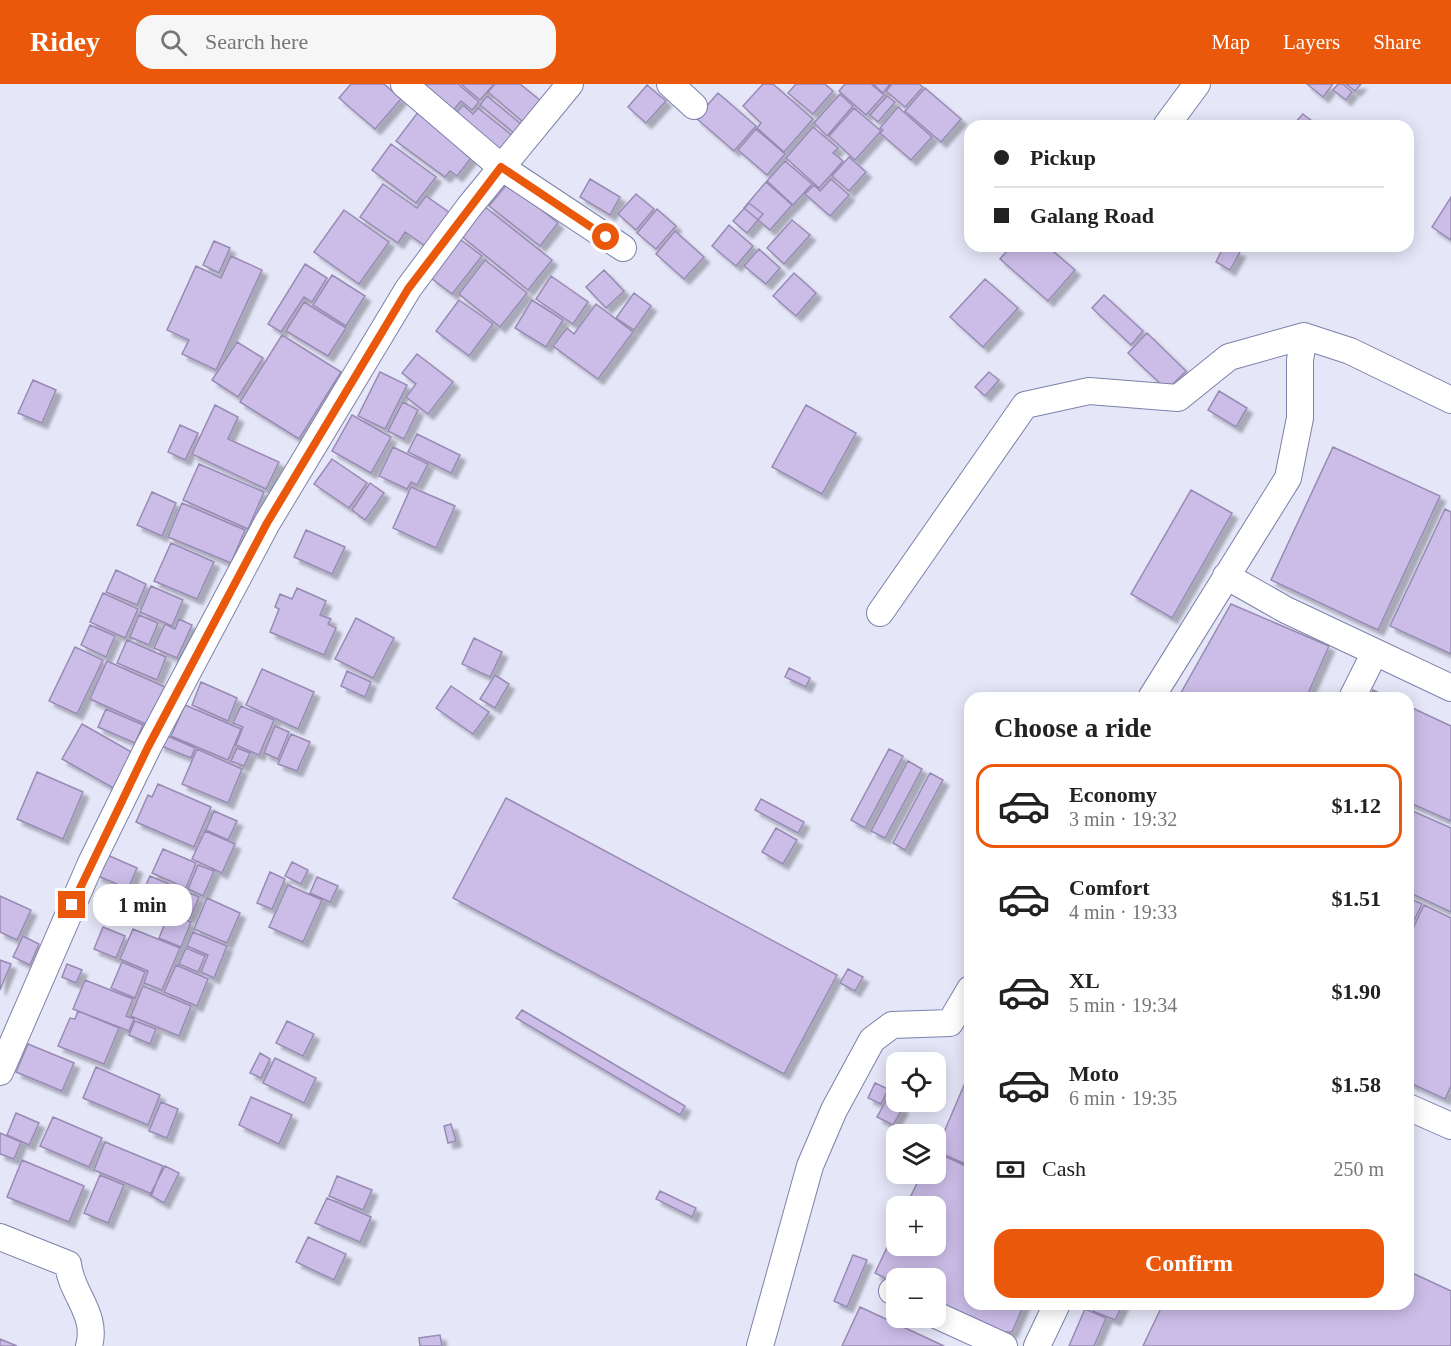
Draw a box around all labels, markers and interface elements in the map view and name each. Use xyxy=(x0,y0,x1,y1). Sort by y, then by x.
search box xyxy=(136,15,556,69)
text: Ridey xyxy=(30,26,100,57)
icon: search xyxy=(157,26,190,59)
text: Search here xyxy=(205,29,308,54)
text: Map xyxy=(1212,30,1250,54)
text: Layers xyxy=(1283,30,1340,54)
text: Share xyxy=(1373,30,1421,54)
text: Pickup xyxy=(1030,145,1096,170)
text: Galang Road xyxy=(1030,203,1154,228)
route start xyxy=(592,223,619,250)
text: Choose a ride xyxy=(994,713,1152,743)
icon: car xyxy=(997,779,1051,833)
text: Economy xyxy=(1069,782,1157,807)
text: $1.12 xyxy=(1332,793,1381,818)
text: 3 min · 19:32 xyxy=(1069,808,1177,830)
icon: car xyxy=(997,872,1051,926)
text: Comfort xyxy=(1069,875,1150,900)
callout: 1 min xyxy=(93,884,192,926)
text: $1.51 xyxy=(1332,886,1381,911)
route end xyxy=(58,891,85,918)
text: 1 min xyxy=(118,894,167,916)
text: 4 min · 19:33 xyxy=(1069,901,1177,923)
icon: car xyxy=(997,965,1051,1019)
text: XL xyxy=(1069,968,1100,993)
text: $1.90 xyxy=(1332,979,1381,1004)
text: 5 min · 19:34 xyxy=(1069,994,1177,1016)
map controls xyxy=(886,1052,946,1328)
button: locate xyxy=(886,1052,946,1112)
icon: car xyxy=(997,1058,1051,1112)
text: Moto xyxy=(1069,1061,1119,1086)
text: $1.58 xyxy=(1332,1072,1381,1097)
text: 6 min · 19:35 xyxy=(1069,1087,1177,1109)
button: layers xyxy=(886,1124,946,1184)
icon: cash xyxy=(994,1153,1027,1186)
text: Cash xyxy=(1042,1156,1086,1181)
text: 250 m xyxy=(1333,1158,1384,1180)
button: + xyxy=(886,1196,946,1256)
button: Confirm xyxy=(994,1229,1384,1298)
button: − xyxy=(886,1268,946,1328)

